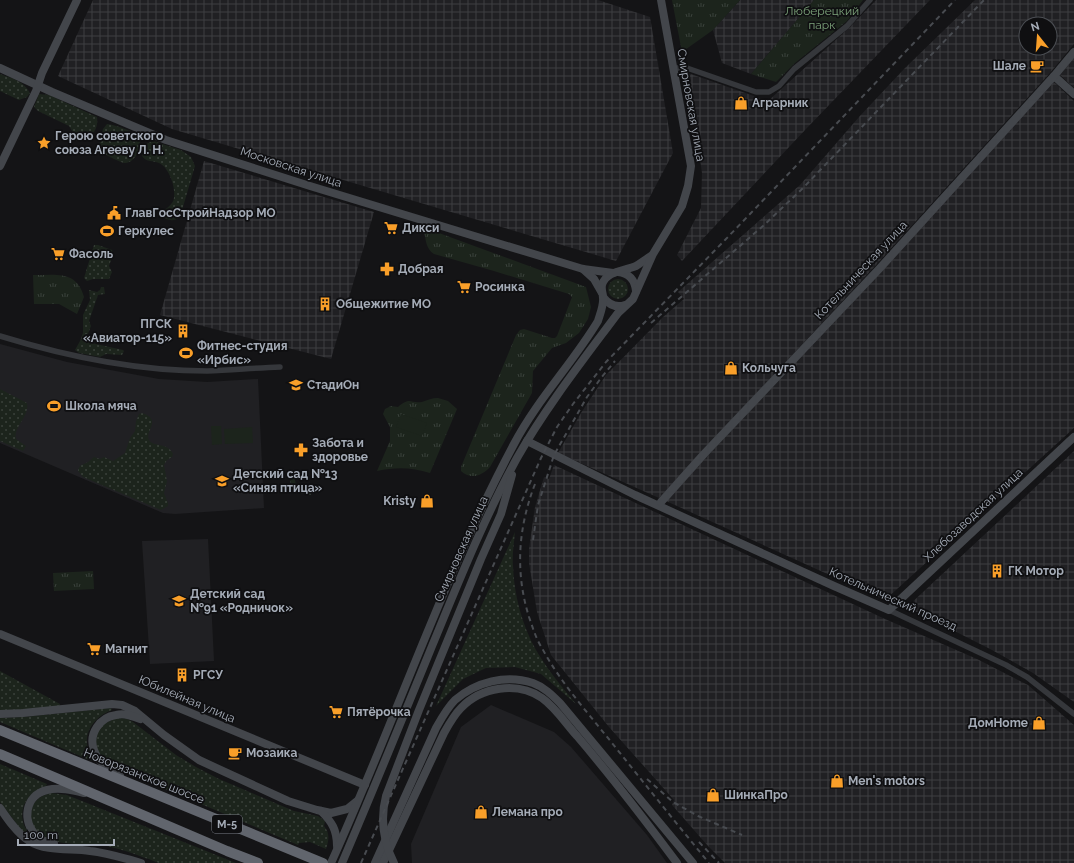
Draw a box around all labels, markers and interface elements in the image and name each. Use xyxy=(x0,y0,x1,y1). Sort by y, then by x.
park label: Люберецкий парк xyxy=(785,4,859,32)
north arrow xyxy=(1018,16,1058,56)
text: N xyxy=(1029,19,1041,34)
street label: Смирновская улица xyxy=(674,48,708,162)
cafe icon: Шале xyxy=(1029,58,1045,74)
place label: Шале xyxy=(993,59,1026,73)
shop icon: Аграрник xyxy=(733,95,749,111)
place label: Аграрник xyxy=(752,96,809,110)
place label: Герою советского союза Агееву Л. Н. xyxy=(55,129,164,157)
place icon: Герою советского союза Агееву Л. Н. xyxy=(36,135,52,151)
street label: Московская улица xyxy=(238,144,344,190)
public building icon: ГлавГосСтройНадзор МО xyxy=(106,205,122,221)
place label: ГлавГосСтройНадзор МО xyxy=(125,206,276,220)
street label: Котельническая улица xyxy=(812,218,910,322)
supermarket icon: Дикси xyxy=(383,220,399,236)
place label: Дикси xyxy=(402,221,439,235)
sports icon: Геркулес xyxy=(99,223,115,239)
place label: Геркулес xyxy=(118,224,174,238)
supermarket icon: Фасоль xyxy=(50,246,66,262)
place label: Фасоль xyxy=(69,247,114,261)
pharmacy icon: Добрая xyxy=(379,261,395,277)
place label: Добрая xyxy=(398,262,443,276)
supermarket icon: Росинка xyxy=(456,279,472,295)
place label: Росинка xyxy=(475,280,525,294)
building icon: Общежитие МО xyxy=(317,296,333,312)
place label: Общежитие МО xyxy=(336,297,431,311)
place label: ПГСК «Авиатор-115» xyxy=(83,317,173,345)
building icon: ПГСК «Авиатор-115» xyxy=(175,323,191,339)
place label: Фитнес-студия «Ирбис» xyxy=(197,339,287,367)
sports icon: Фитнес-студия «Ирбис» xyxy=(178,345,194,361)
shop icon: Кольчуга xyxy=(723,360,739,376)
place label: Кольчуга xyxy=(742,361,796,375)
school or university icon: СтадиОн xyxy=(288,377,304,393)
place label: СтадиОн xyxy=(307,378,359,392)
sports icon: Школа мяча xyxy=(46,398,62,414)
place label: Школа мяча xyxy=(65,399,137,413)
place label: Забота и здоровье xyxy=(312,436,368,464)
pharmacy icon: Забота и здоровье xyxy=(293,442,309,458)
street label: Хлебозаводская улица xyxy=(920,465,1026,565)
place label: Детский сад №13 «Синяя птица» xyxy=(233,467,338,495)
school or university icon: Детский сад №13 «Синяя птица» xyxy=(214,473,230,489)
shop icon: Kristy xyxy=(419,493,435,509)
place label: Kristy xyxy=(383,494,416,508)
street label: Смирновская улица xyxy=(431,494,491,604)
building icon: ГК Мотор xyxy=(989,563,1005,579)
street label: Котельнический проезд xyxy=(827,564,959,634)
place label: ГК Мотор xyxy=(1008,564,1064,578)
place label: Детский сад №91 «Родничок» xyxy=(190,587,293,615)
school or university icon: Детский сад №91 «Родничок» xyxy=(171,593,187,609)
supermarket icon: Магнит xyxy=(86,641,102,657)
place label: Магнит xyxy=(105,642,148,656)
building icon: РГСУ xyxy=(174,667,190,683)
place label: РГСУ xyxy=(193,668,223,682)
street label: Юбилейная улица xyxy=(137,672,237,726)
supermarket icon: Пятёрочка xyxy=(328,704,344,720)
place label: Пятёрочка xyxy=(347,705,411,719)
shop icon: ДомHome xyxy=(1031,715,1047,731)
place label: ДомHome xyxy=(968,716,1028,730)
street label: Новорязанское шоссе xyxy=(82,745,206,807)
cafe icon: Мозаика xyxy=(227,745,243,761)
place label: Мозаика xyxy=(246,746,298,760)
shop icon: Men's motors xyxy=(829,773,845,789)
place label: Men's motors xyxy=(848,774,925,788)
shop icon: ШинкаПро xyxy=(705,787,721,803)
place label: ШинкаПро xyxy=(724,788,788,802)
shop icon: Лемана про xyxy=(473,804,489,820)
place label: Лемана про xyxy=(492,805,563,819)
road number: М-5 xyxy=(212,815,242,833)
scale bar xyxy=(18,821,114,847)
text: 100 m xyxy=(24,828,58,842)

